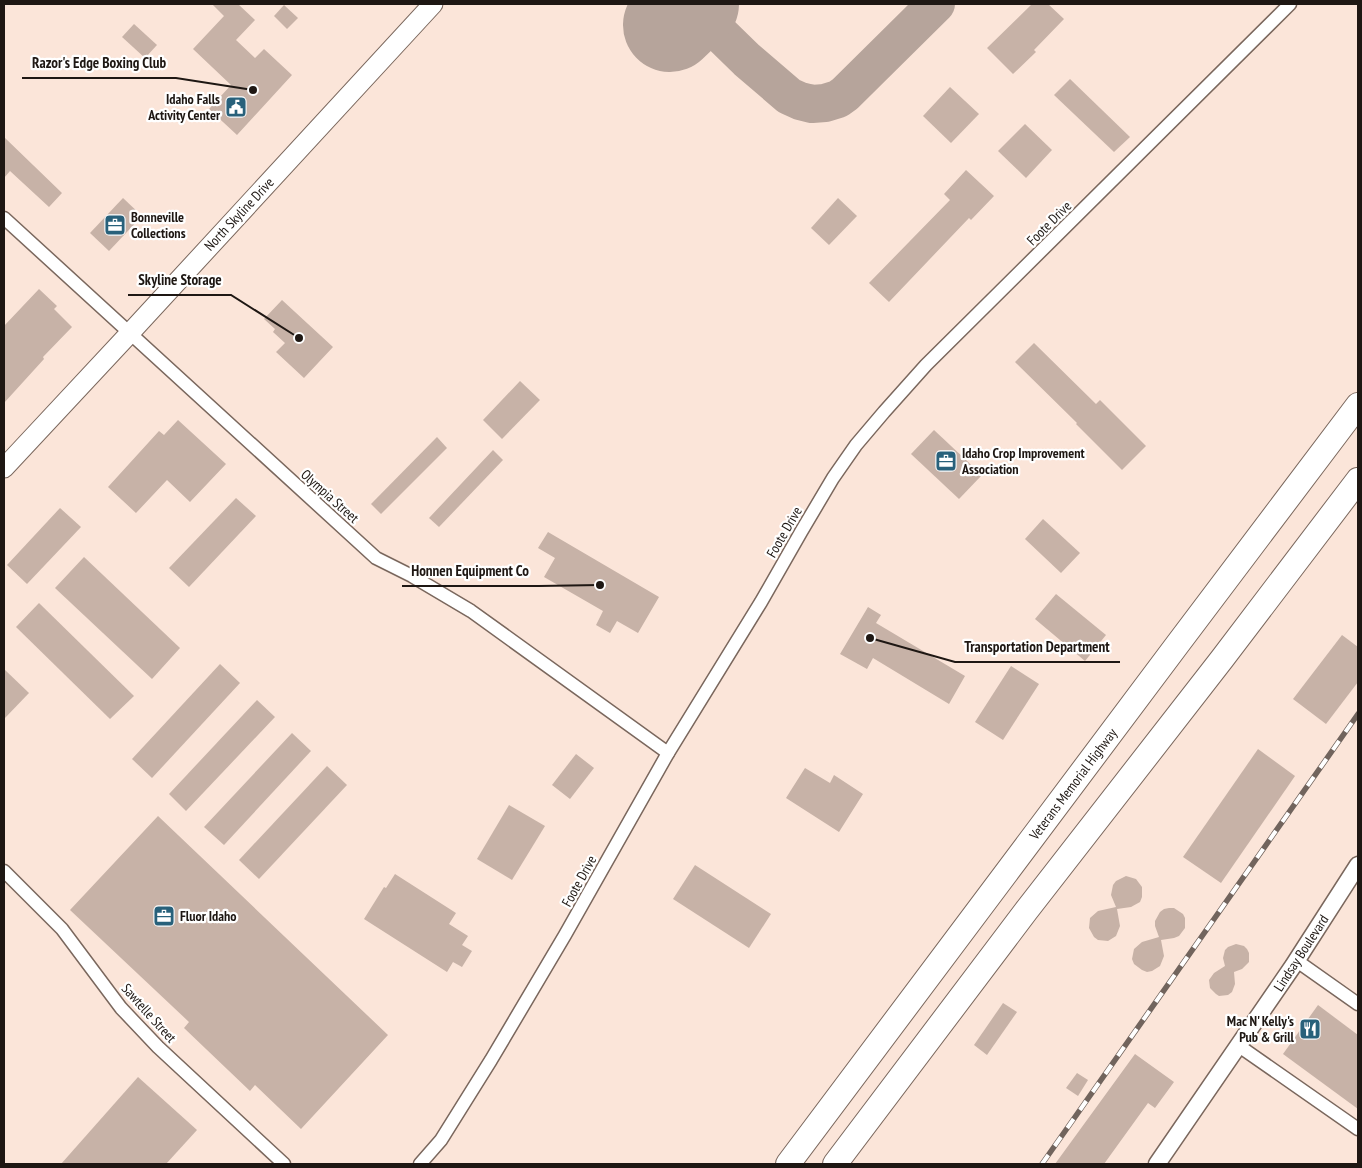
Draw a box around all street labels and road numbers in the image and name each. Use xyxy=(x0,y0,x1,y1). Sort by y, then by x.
street label: North Skyline Drive xyxy=(200,173,278,255)
street label: Foote Drive xyxy=(1023,197,1075,249)
street label: Olympia Street xyxy=(297,465,363,527)
street label: Foote Drive xyxy=(762,503,806,561)
street label: Veterans Memorial Highway xyxy=(1025,724,1121,844)
street label: Foote Drive xyxy=(558,852,601,910)
street label: Lindsay Boulevard xyxy=(1270,911,1332,995)
street label: Sawtelle Street xyxy=(118,980,180,1046)

